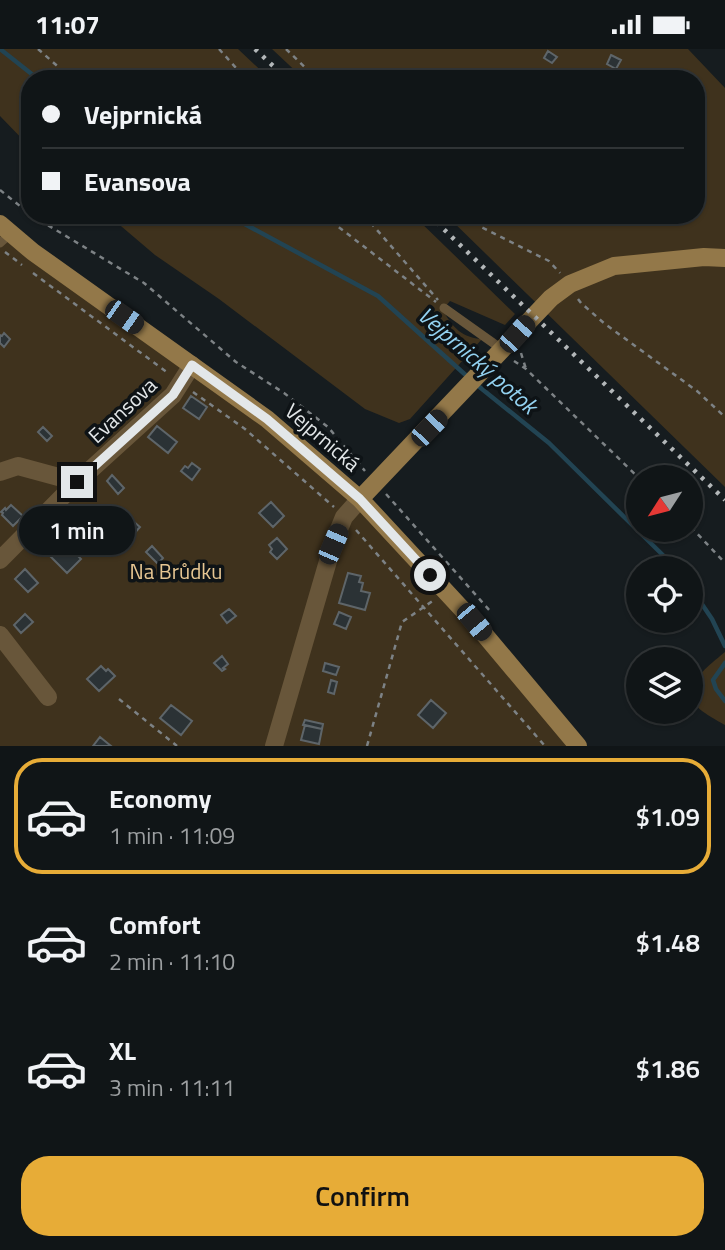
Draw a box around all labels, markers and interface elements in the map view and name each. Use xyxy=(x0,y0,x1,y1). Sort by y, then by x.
text: 11:07 xyxy=(35,5,100,44)
text: Vejprnická xyxy=(84,95,202,134)
text: Evansova xyxy=(84,162,191,201)
car xyxy=(101,296,148,338)
water label: Vejprnický potok xyxy=(410,298,548,424)
car xyxy=(496,311,539,357)
street label: Evansova xyxy=(80,369,164,450)
street label: Vejprnická xyxy=(278,395,368,479)
car xyxy=(407,406,452,450)
north arrow xyxy=(626,465,704,543)
map controls xyxy=(626,465,703,724)
route end xyxy=(61,466,93,498)
callout: 1 min xyxy=(19,507,135,555)
text: 1 min xyxy=(49,513,105,548)
car xyxy=(316,521,351,567)
park label: Na Brůdku xyxy=(129,555,223,587)
button: locate xyxy=(626,556,703,633)
route start xyxy=(414,559,446,591)
car xyxy=(453,599,496,645)
button: layers xyxy=(626,647,703,724)
text: Economy xyxy=(109,779,211,818)
icon: car xyxy=(25,785,88,848)
text: $1.09 xyxy=(636,797,700,836)
text: 1 min · 11:09 xyxy=(109,818,235,853)
text: Comfort xyxy=(109,905,201,944)
icon: car xyxy=(25,911,88,974)
text: $1.48 xyxy=(636,923,700,962)
text: 2 min · 11:10 xyxy=(109,944,235,979)
text: XL xyxy=(109,1031,136,1070)
icon: car xyxy=(25,1037,88,1100)
text: $1.86 xyxy=(636,1049,700,1088)
text: 3 min · 11:11 xyxy=(109,1070,235,1105)
button: Confirm xyxy=(21,1156,704,1236)

